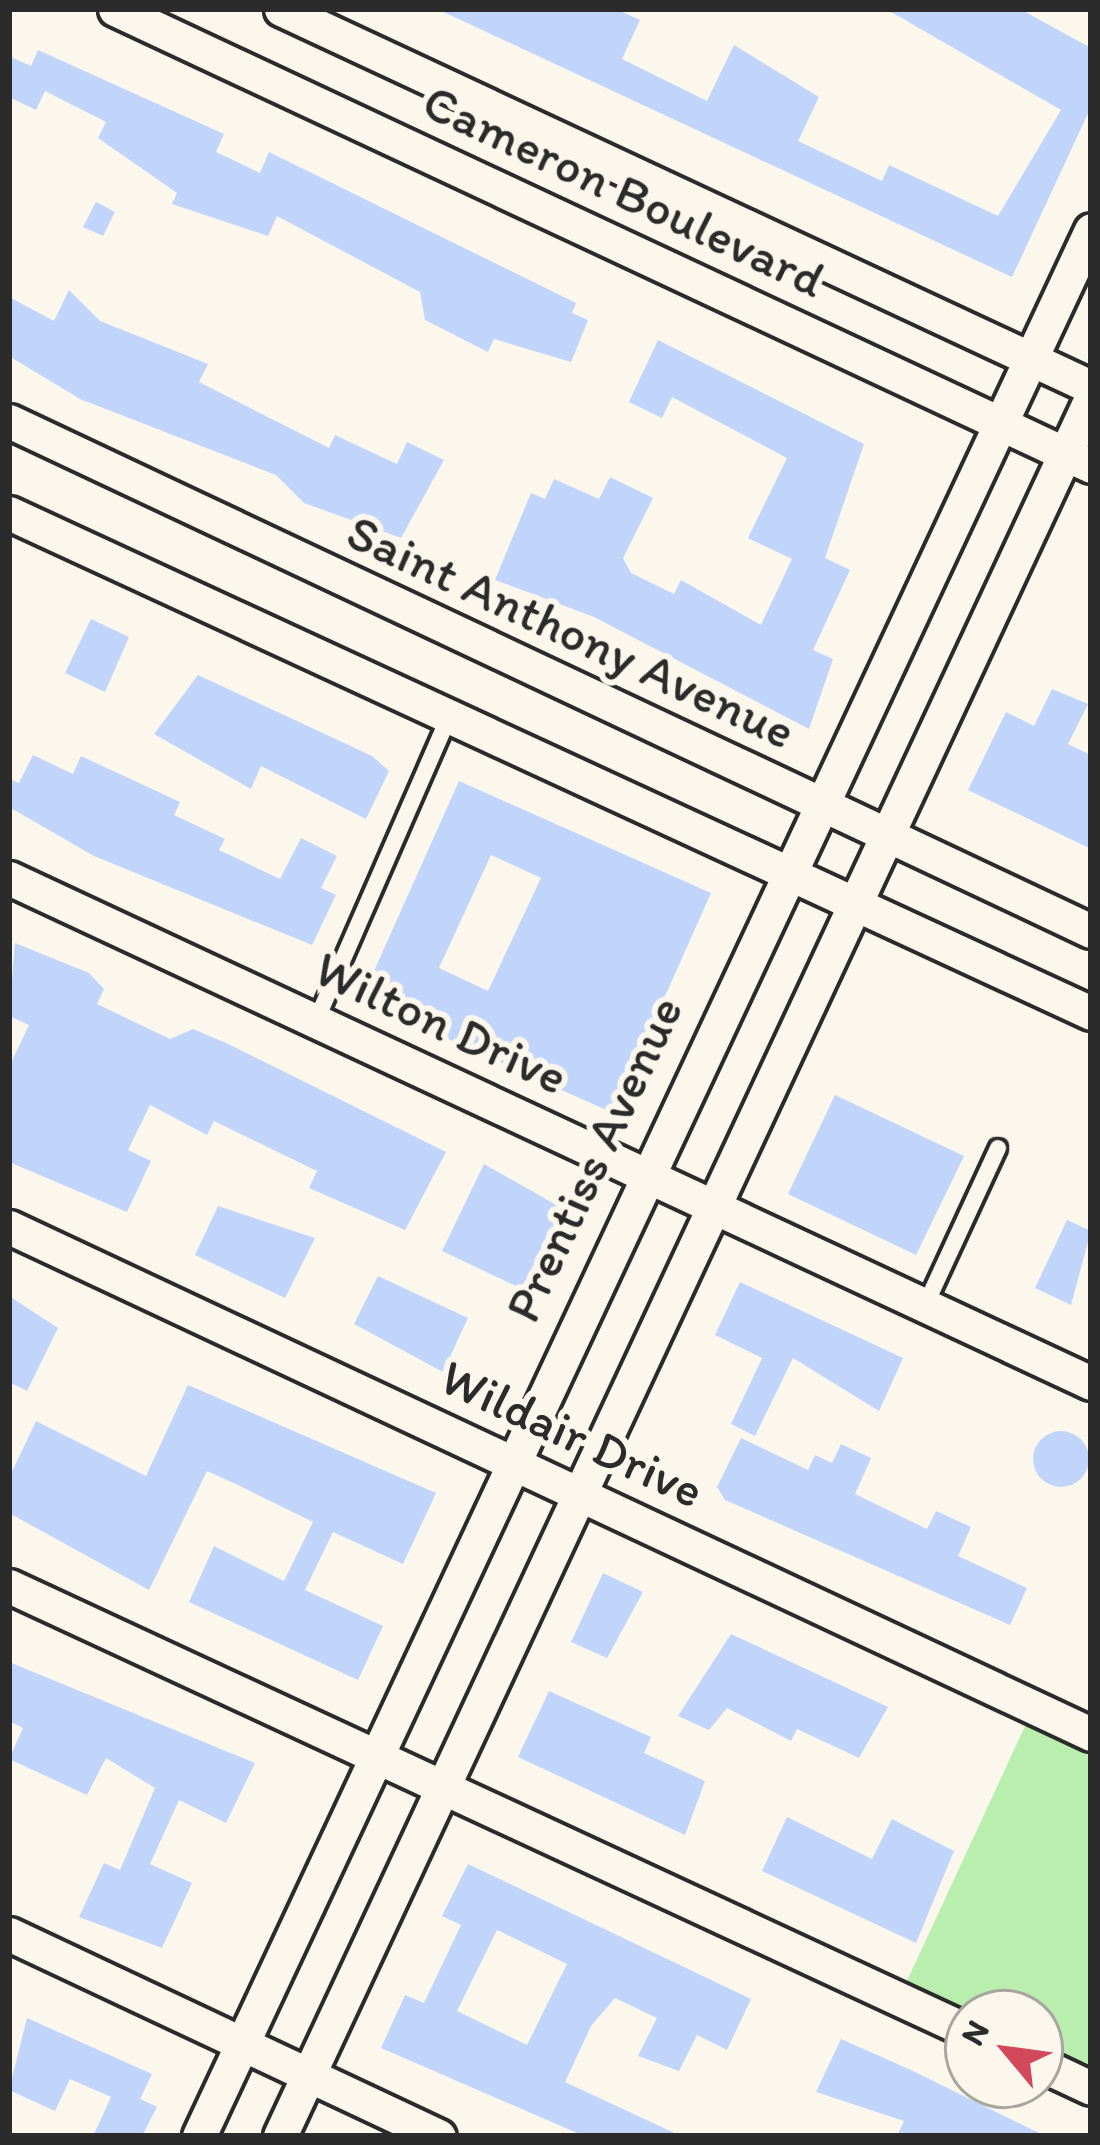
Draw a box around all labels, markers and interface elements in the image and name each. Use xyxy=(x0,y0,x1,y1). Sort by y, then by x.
street label: Cameron Boulevard xyxy=(413,71,835,311)
street label: Saint Anthony Avenue xyxy=(338,502,804,762)
street label: Wilton Drive xyxy=(305,938,577,1108)
street label: Prentiss Avenue xyxy=(492,988,696,1330)
street label: Wildair Drive xyxy=(431,1346,713,1522)
north arrow xyxy=(944,1989,1064,2109)
text: N xyxy=(952,2014,997,2052)

